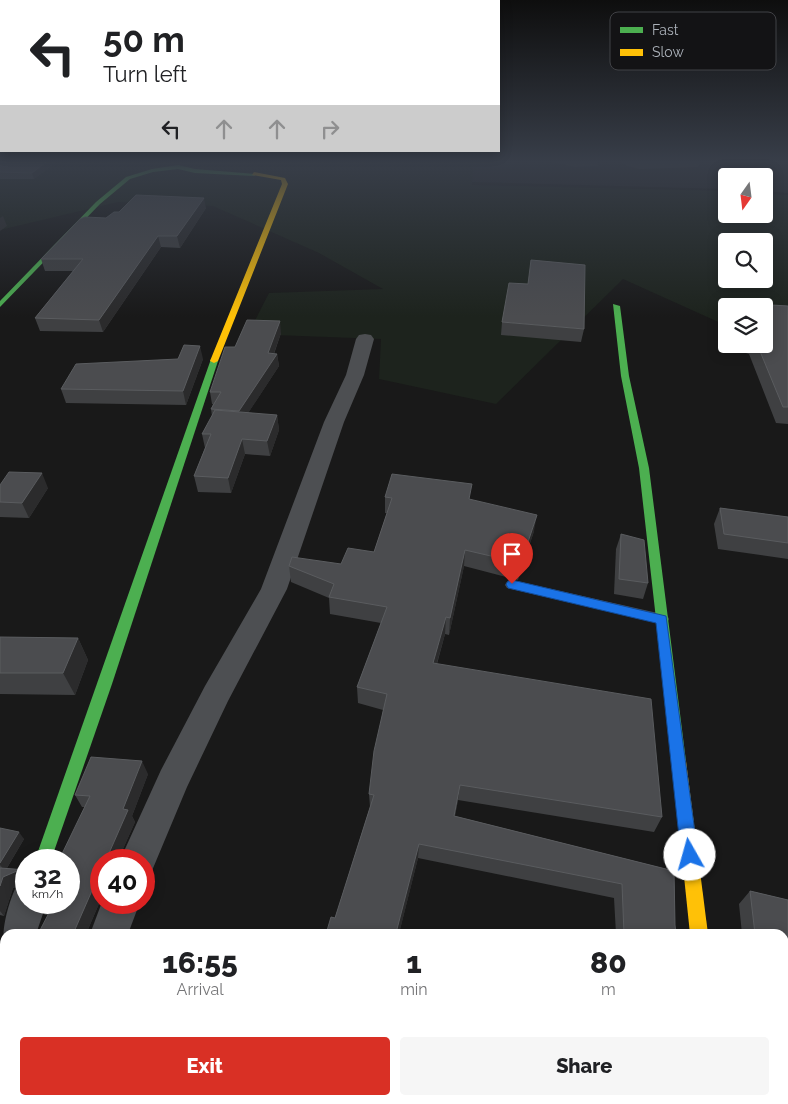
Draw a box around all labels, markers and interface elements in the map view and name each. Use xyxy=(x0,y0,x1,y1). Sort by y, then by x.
legend xyxy=(610,12,776,70)
text: 50 m xyxy=(103,19,185,60)
icon: left xyxy=(20,20,85,85)
text: Fast xyxy=(652,22,679,38)
text: Slow xyxy=(652,44,684,60)
text: Turn left xyxy=(103,61,187,87)
icon: left xyxy=(157,115,185,143)
icon: ahead xyxy=(210,115,238,143)
icon: ahead xyxy=(263,115,291,143)
icon: right xyxy=(316,115,344,143)
north arrow xyxy=(718,168,772,222)
map controls xyxy=(718,168,773,353)
button: search xyxy=(718,233,773,288)
button: layers xyxy=(718,298,773,353)
pin xyxy=(491,533,533,584)
icon: arrive xyxy=(498,540,526,568)
position arrow xyxy=(663,828,715,880)
speed limit sign: 40 xyxy=(90,849,155,914)
text: 32 xyxy=(33,860,62,890)
text: km/h xyxy=(32,887,63,901)
text: 16:55 xyxy=(162,945,238,980)
text: 1 xyxy=(406,945,422,980)
text: 80 xyxy=(590,945,627,980)
text: Arrival xyxy=(177,980,224,999)
text: min xyxy=(400,980,428,999)
text: m xyxy=(601,980,616,999)
button: Exit xyxy=(20,1037,390,1095)
button: Share xyxy=(400,1037,769,1095)

